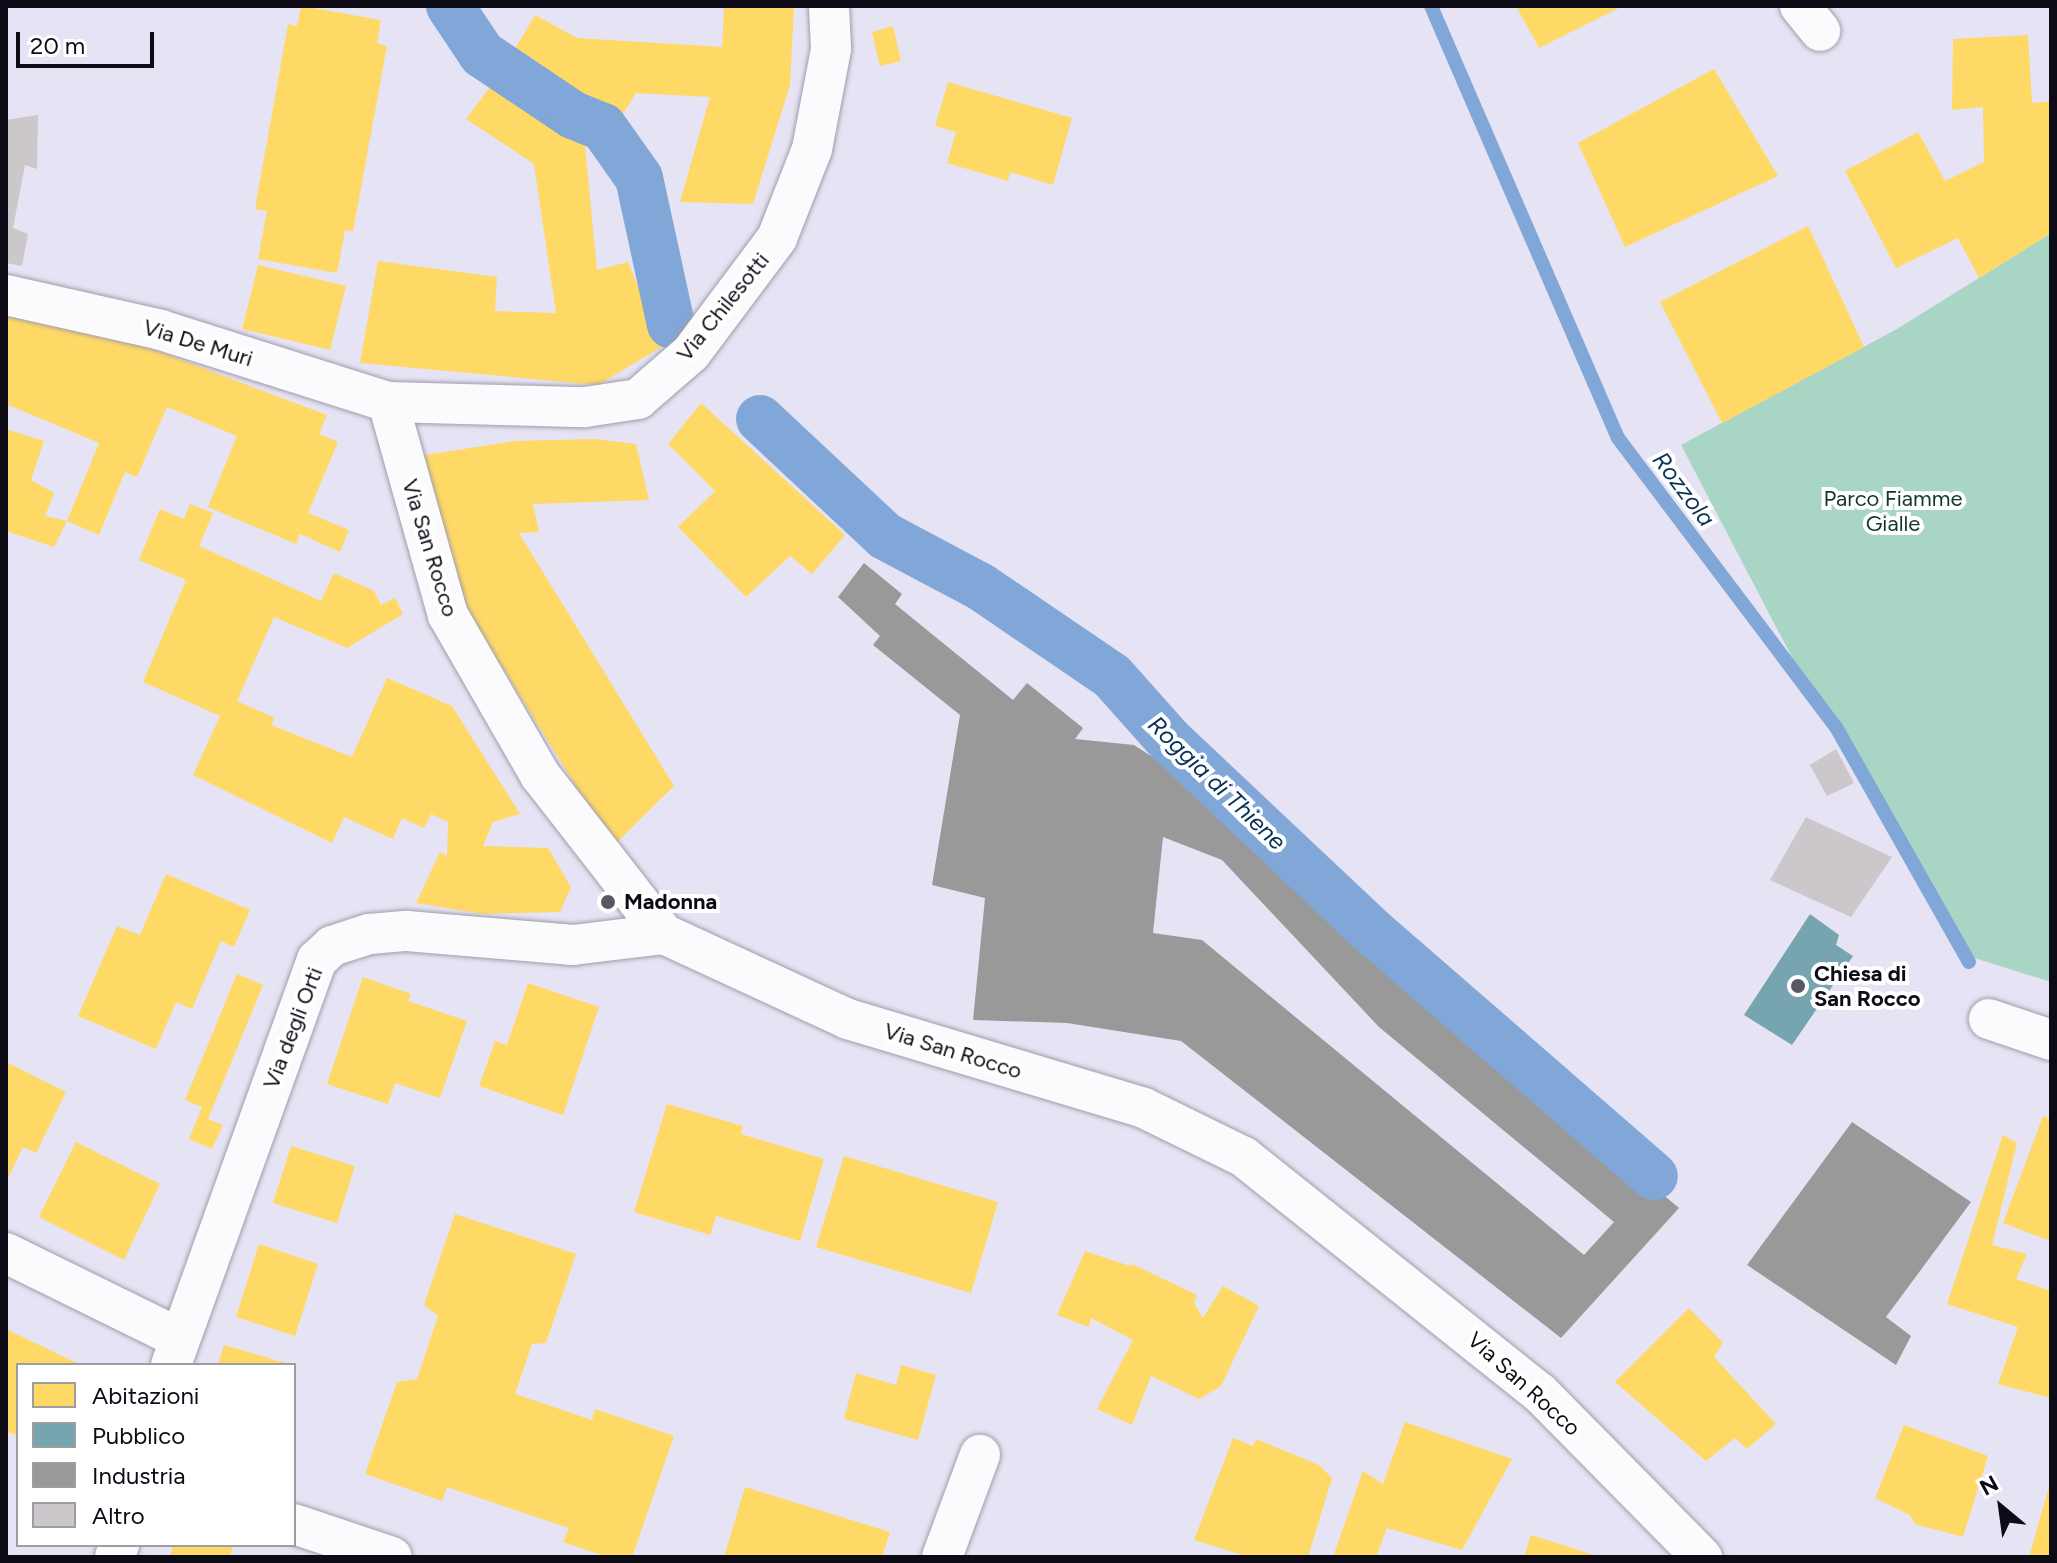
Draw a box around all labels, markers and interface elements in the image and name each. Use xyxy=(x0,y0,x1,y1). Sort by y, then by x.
scale bar xyxy=(20,16,158,66)
text: 20 m xyxy=(30,31,85,60)
street label: Via Chilesotti xyxy=(671,247,775,367)
street label: Via De Muri xyxy=(140,314,256,372)
water label: Rozzola xyxy=(1647,446,1721,532)
street label: Via San Rocco xyxy=(397,476,463,620)
park label: Parco Fiamme Gialle xyxy=(1824,485,1962,536)
water label: Roggia di Thiene xyxy=(1142,710,1292,856)
place label: Madonna xyxy=(624,889,717,915)
marker: Madonna xyxy=(599,893,617,911)
place label: Chiesa di San Rocco xyxy=(1814,960,1921,1012)
street label: Via degli Orti xyxy=(258,963,328,1093)
marker: Chiesa di San Rocco xyxy=(1789,977,1807,995)
street label: Via San Rocco xyxy=(881,1018,1025,1084)
street label: Via San Rocco xyxy=(1462,1327,1586,1441)
legend xyxy=(16,1363,296,1547)
text: Abitazioni xyxy=(92,1381,199,1410)
text: Pubblico xyxy=(92,1421,185,1450)
text: Industria xyxy=(92,1461,186,1490)
north arrow xyxy=(1961,1467,2041,1547)
text: N xyxy=(1975,1470,2003,1502)
text: Altro xyxy=(92,1501,145,1530)

